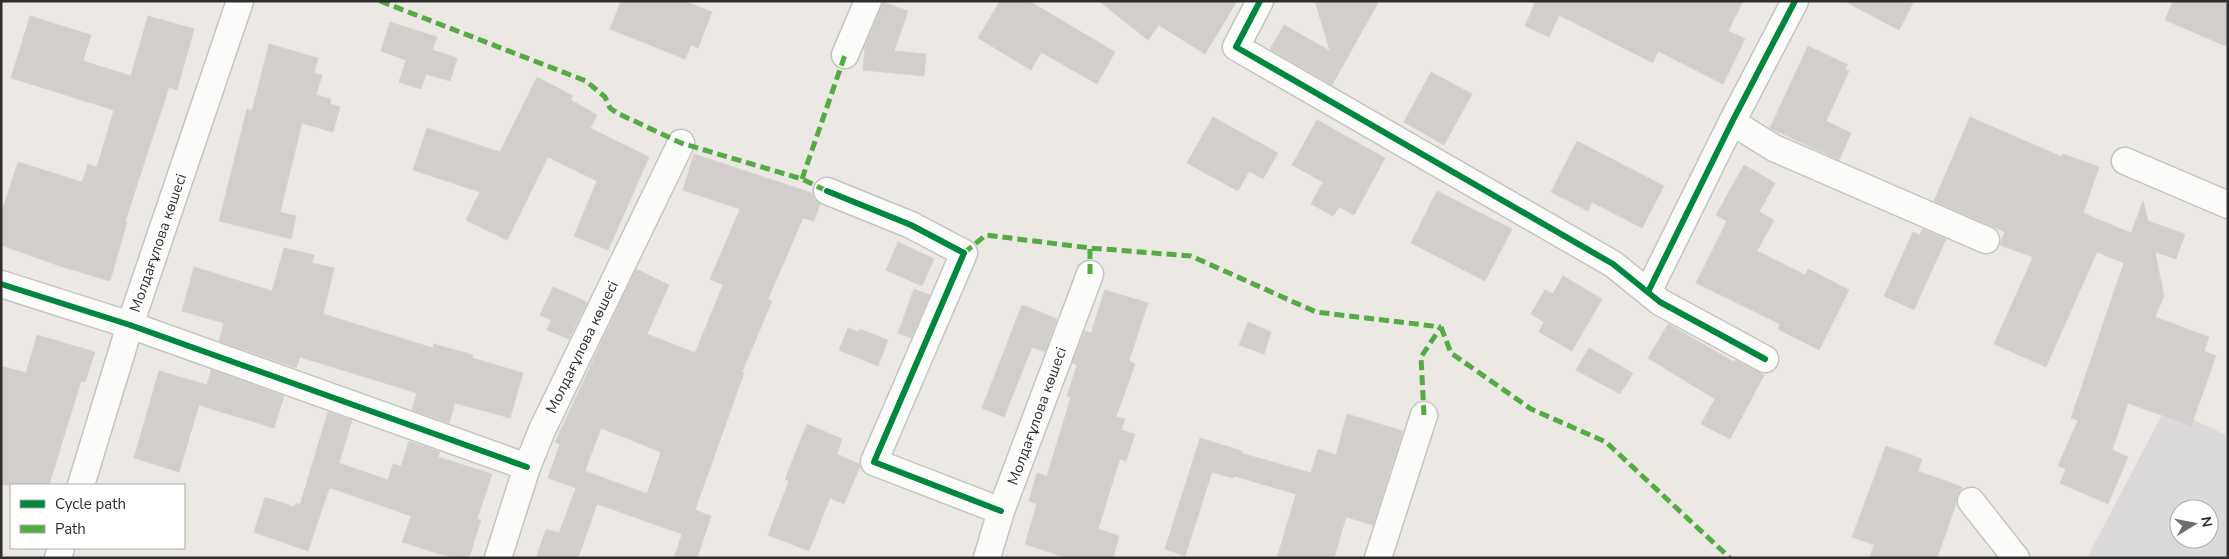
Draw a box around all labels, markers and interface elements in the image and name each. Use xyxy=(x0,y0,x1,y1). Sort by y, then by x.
street label: Молдағұлова көшесі xyxy=(125,171,191,315)
street label: Молдағұлова көшесі xyxy=(541,277,623,417)
street label: Молдағұлова көшесі xyxy=(1003,344,1071,488)
legend xyxy=(10,484,185,549)
text: Cycle path xyxy=(55,494,126,514)
north arrow xyxy=(2169,499,2219,549)
text: N xyxy=(2196,515,2217,529)
text: Path xyxy=(55,519,86,539)

